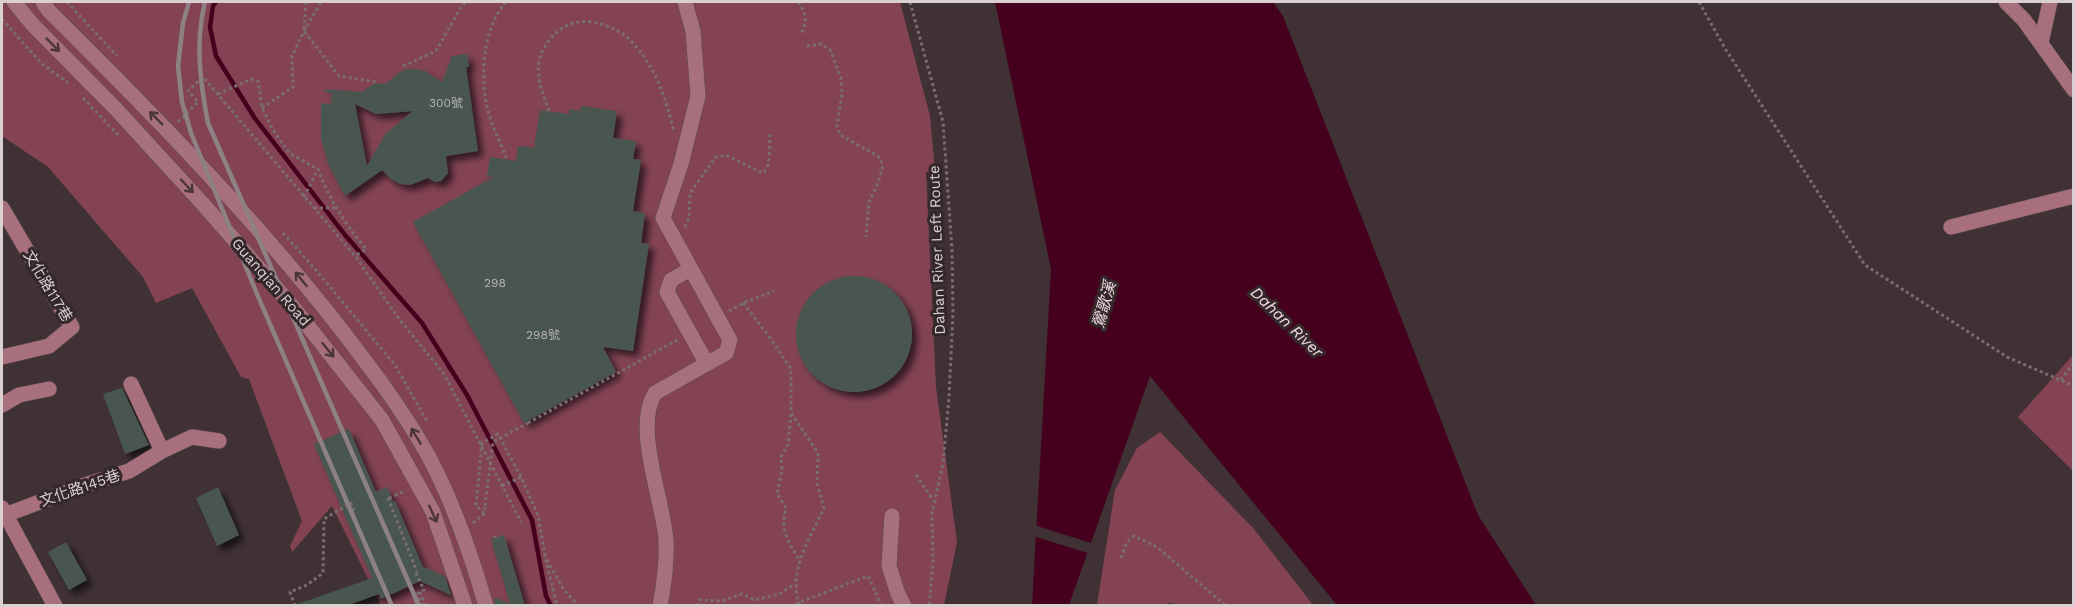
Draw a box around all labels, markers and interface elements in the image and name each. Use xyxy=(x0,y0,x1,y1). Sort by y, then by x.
one-way arrow xyxy=(45,38,60,53)
house number: 300號 xyxy=(429,96,463,110)
one-way arrow xyxy=(149,110,164,125)
street label: Dahan River Left Route xyxy=(925,165,949,335)
one-way arrow xyxy=(180,179,194,194)
street label: Guanqian Road xyxy=(228,234,314,330)
street label: 文化路117巷 xyxy=(20,247,76,325)
one-way arrow xyxy=(294,271,307,287)
house number: 298 xyxy=(484,276,506,290)
water label: 鶯歌溪 xyxy=(1089,277,1120,331)
water label: Dahan River xyxy=(1247,283,1328,362)
house number: 298號 xyxy=(526,328,560,342)
one-way arrow xyxy=(321,342,335,357)
one-way arrow xyxy=(410,428,422,445)
street label: 文化路145巷 xyxy=(37,466,123,510)
one-way arrow xyxy=(427,504,439,522)

